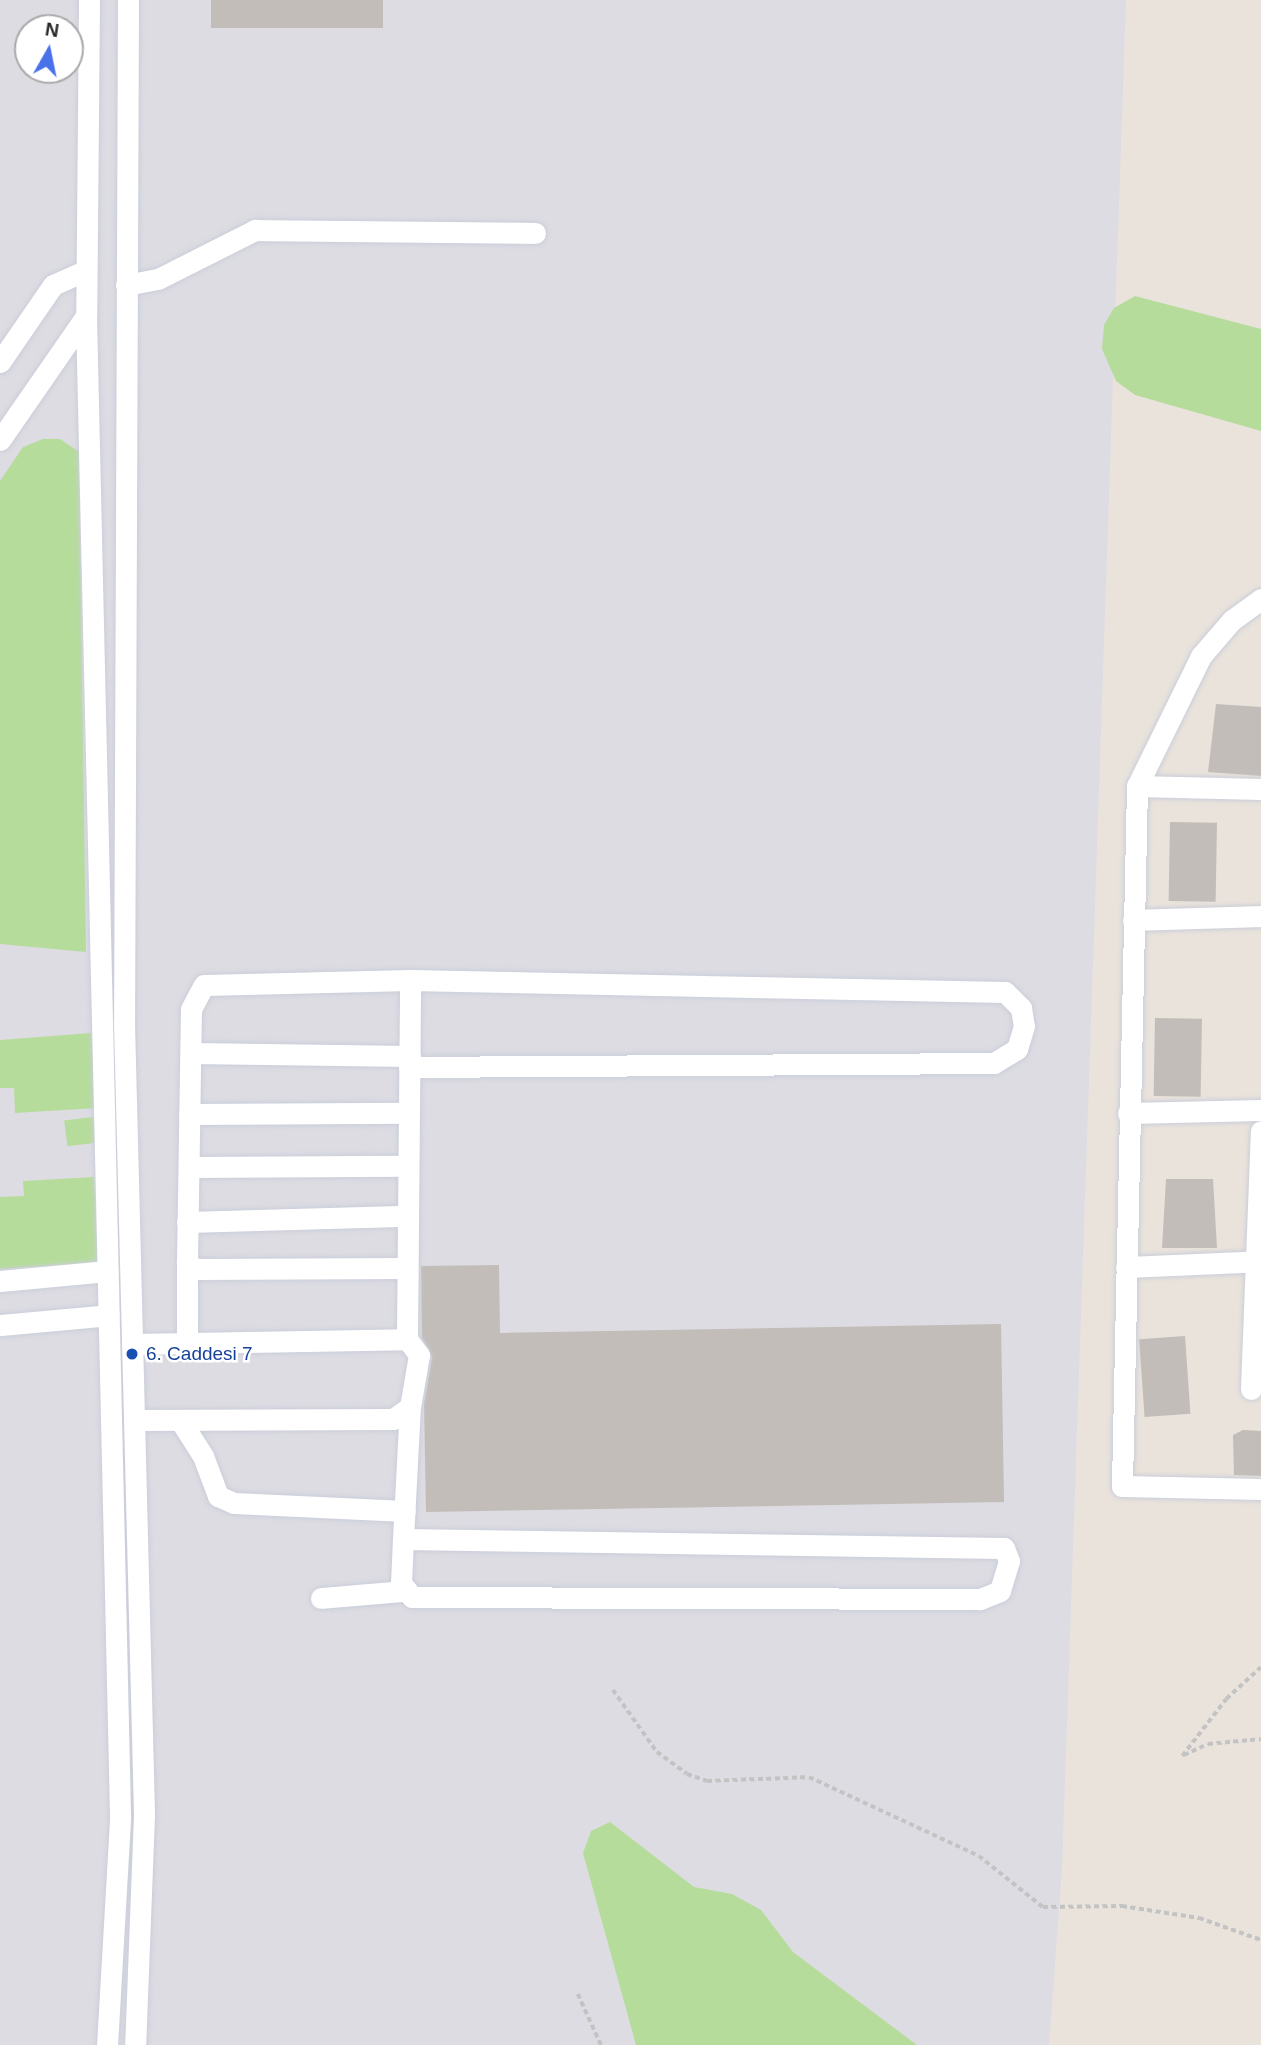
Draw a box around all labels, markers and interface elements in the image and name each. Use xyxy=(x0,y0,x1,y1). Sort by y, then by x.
north arrow xyxy=(14,14,84,84)
text: N xyxy=(44,18,60,41)
place label: 6. Caddesi 7 xyxy=(146,1343,253,1365)
marker: 6. Caddesi 7 xyxy=(124,1346,140,1362)

